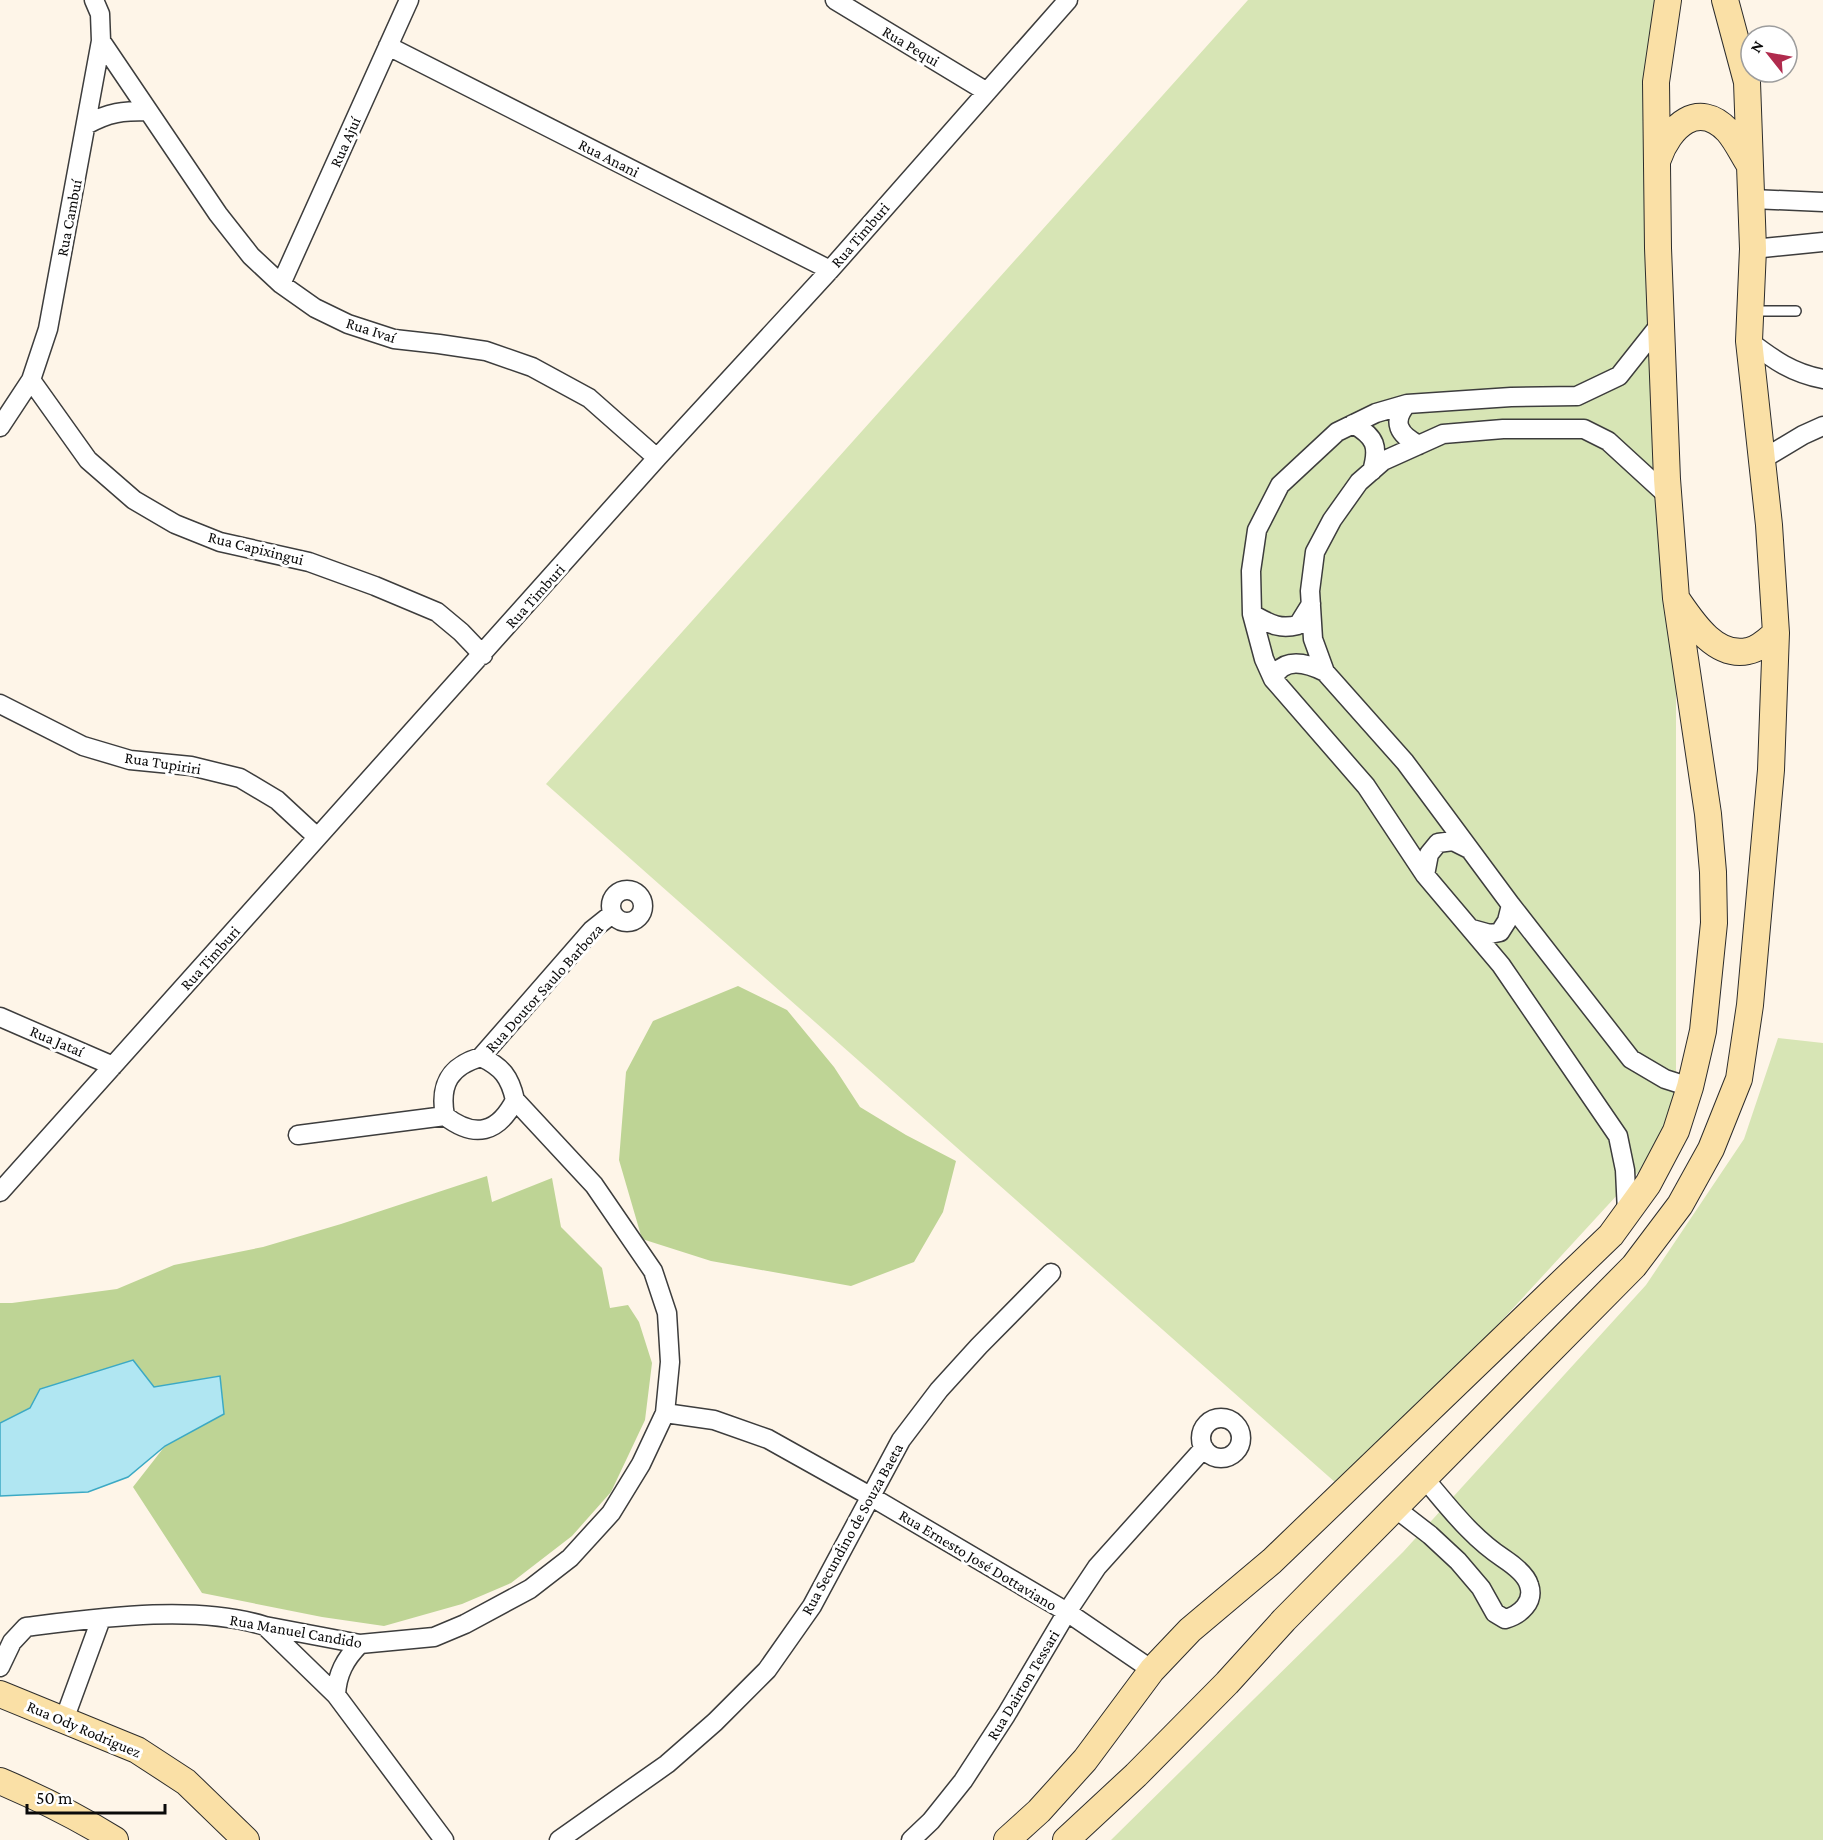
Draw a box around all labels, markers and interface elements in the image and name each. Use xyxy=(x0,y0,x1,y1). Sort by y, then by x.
street label: Rua Pequi xyxy=(879,22,942,70)
north arrow xyxy=(1739,24,1799,84)
text: N xyxy=(1746,37,1767,56)
street label: Rua Ajuí xyxy=(326,113,365,170)
street label: Rua Anani xyxy=(576,136,642,180)
street label: Rua Cambuí xyxy=(53,177,85,258)
street label: Rua Timburi xyxy=(827,199,893,271)
street label: Rua Ivaí xyxy=(344,314,399,346)
street label: Rua Capixingui xyxy=(206,528,305,569)
street label: Rua Timburi xyxy=(502,561,568,631)
street label: Rua Tupiriri xyxy=(123,749,202,778)
street label: Rua Doutor Saulo Barboza xyxy=(482,920,607,1056)
street label: Rua Timburi xyxy=(177,923,243,993)
street label: Rua Jataí xyxy=(27,1022,87,1061)
street label: Rua Secundino de Souza Baeta xyxy=(798,1440,907,1618)
street label: Rua Ernesto José Dottaviano xyxy=(896,1506,1060,1615)
street label: Rua Manuel Candido xyxy=(229,1611,363,1651)
street label: Rua Dairton Tessari xyxy=(983,1627,1063,1743)
street label: Rua Ody Rodriguez xyxy=(24,1697,144,1762)
scale bar xyxy=(27,1777,165,1815)
text: 50 m xyxy=(36,1788,73,1808)

